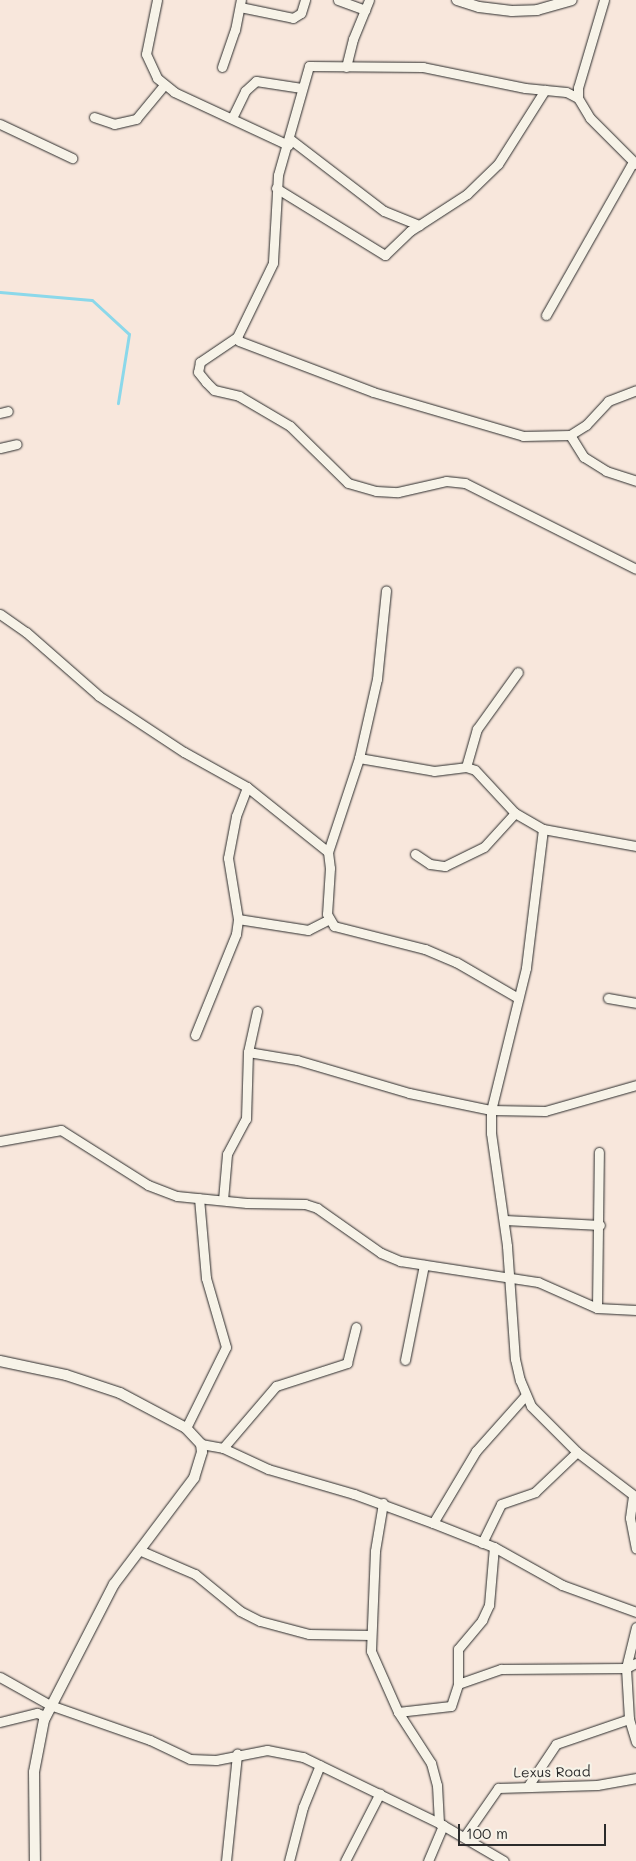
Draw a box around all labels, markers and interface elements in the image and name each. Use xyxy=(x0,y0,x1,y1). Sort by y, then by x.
street label: Lexus Road xyxy=(513,1763,591,1781)
scale bar xyxy=(461,1814,608,1846)
text: 100 m xyxy=(466,1823,508,1843)

